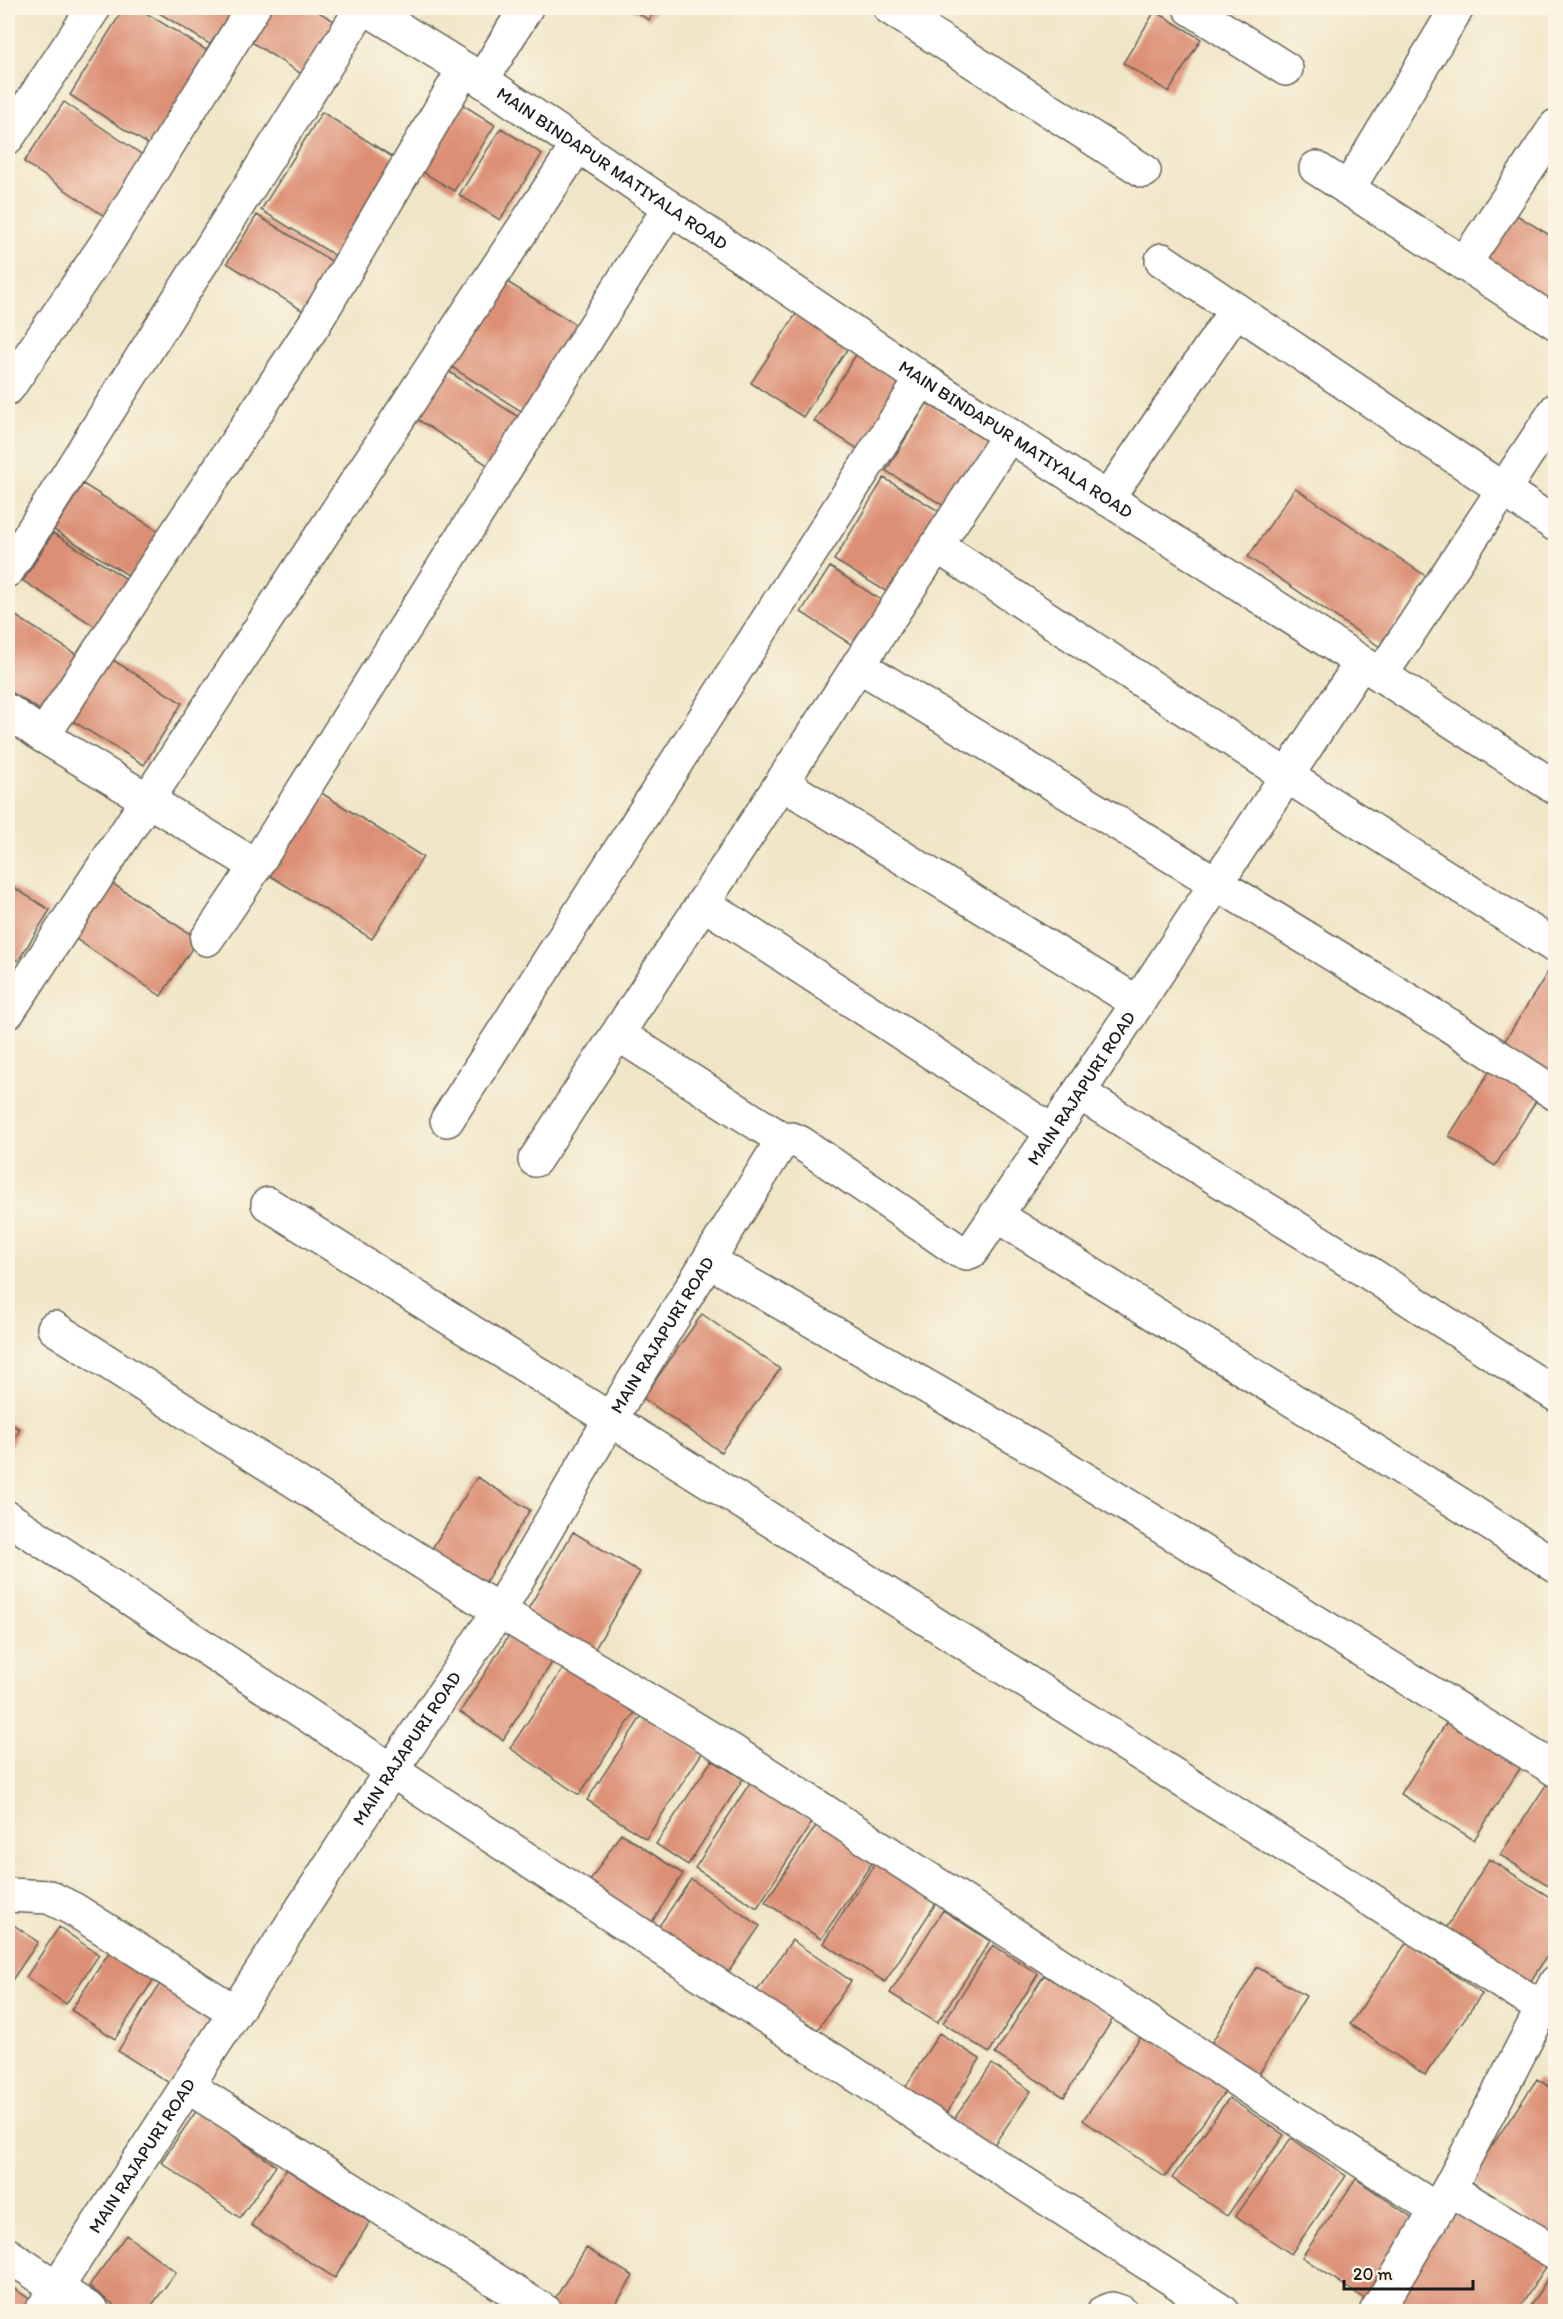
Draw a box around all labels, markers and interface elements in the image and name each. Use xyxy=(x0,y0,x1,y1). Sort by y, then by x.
street label: MAIN BINDAPUR MATIYALA ROAD xyxy=(493,82,732,255)
street label: MAIN BINDAPUR MATIYALA ROAD xyxy=(894,355,1137,523)
street label: MAIN RAJAPURI ROAD xyxy=(1023,1007,1140,1170)
street label: MAIN RAJAPURI ROAD xyxy=(606,1253,719,1418)
street label: MAIN RAJAPURI ROAD xyxy=(348,1667,466,1829)
street label: MAIN RAJAPURI ROAD xyxy=(84,2074,200,2237)
scale bar xyxy=(1344,2253,1473,2291)
text: 20 m xyxy=(1353,2263,1393,2285)

